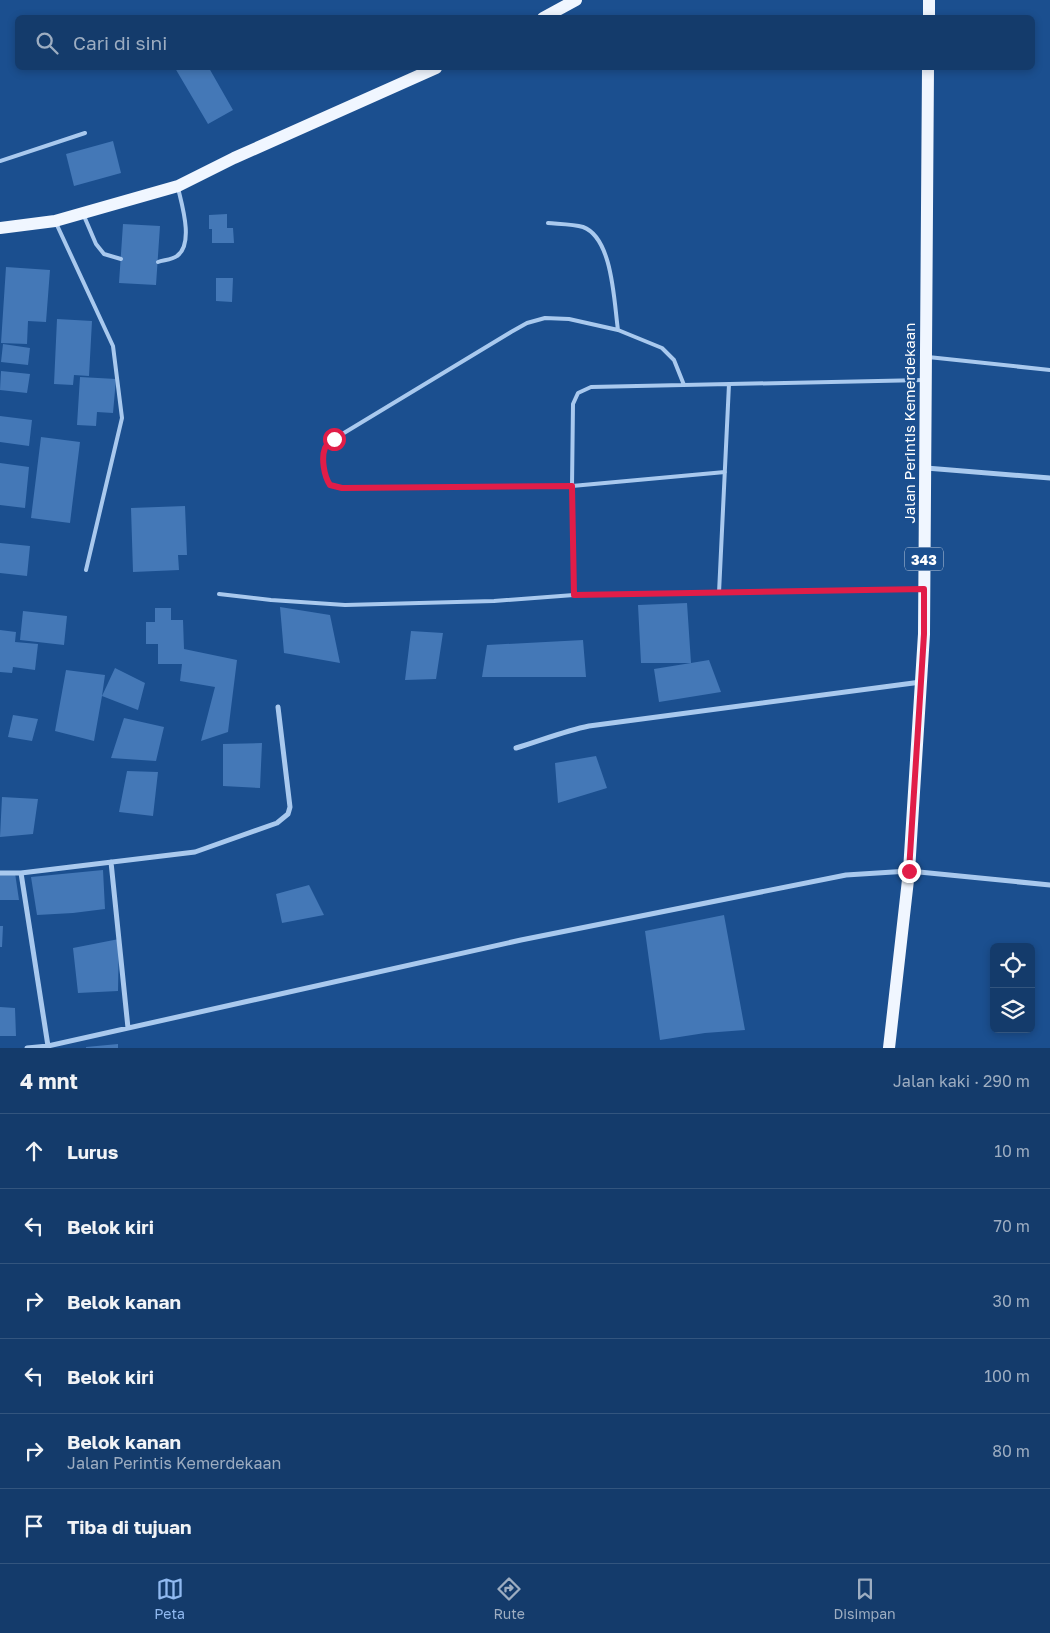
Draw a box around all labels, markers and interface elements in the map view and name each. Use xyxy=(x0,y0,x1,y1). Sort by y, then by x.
search box xyxy=(15,15,1035,70)
icon: search xyxy=(33,29,61,57)
text: Cari di sini xyxy=(73,31,167,54)
street label: Jalan Perintis Kemerdekaan xyxy=(900,323,918,523)
route start xyxy=(323,428,346,451)
road number: 343 xyxy=(905,548,943,570)
route end xyxy=(898,860,921,883)
map controls xyxy=(990,943,1035,1033)
button: locate xyxy=(990,943,1035,988)
button: layers xyxy=(990,988,1035,1033)
text: 4 mnt xyxy=(20,1068,78,1094)
text: Jalan kaki · 290 m xyxy=(893,1071,1030,1091)
icon: ahead xyxy=(20,1137,48,1165)
text: Lurus xyxy=(67,1140,118,1163)
text: 10 m xyxy=(994,1141,1030,1161)
icon: left xyxy=(20,1212,48,1240)
text: Belok kiri xyxy=(67,1215,154,1238)
text: 70 m xyxy=(993,1216,1030,1236)
icon: right xyxy=(20,1287,48,1315)
text: Belok kanan xyxy=(67,1290,181,1313)
text: 30 m xyxy=(993,1291,1030,1311)
icon: left xyxy=(20,1362,48,1390)
text: Belok kiri xyxy=(67,1365,154,1388)
text: 100 m xyxy=(984,1366,1030,1386)
text: Belok kanan xyxy=(67,1430,181,1453)
icon: right xyxy=(20,1437,48,1465)
text: 80 m xyxy=(992,1441,1030,1461)
text: Jalan Perintis Kemerdekaan xyxy=(67,1453,281,1473)
icon: arrive xyxy=(20,1512,48,1540)
text: Tiba di tujuan xyxy=(67,1515,192,1538)
tab: Peta xyxy=(154,1575,185,1622)
tab: Rute xyxy=(493,1575,525,1622)
tab: Disimpan xyxy=(833,1575,896,1622)

